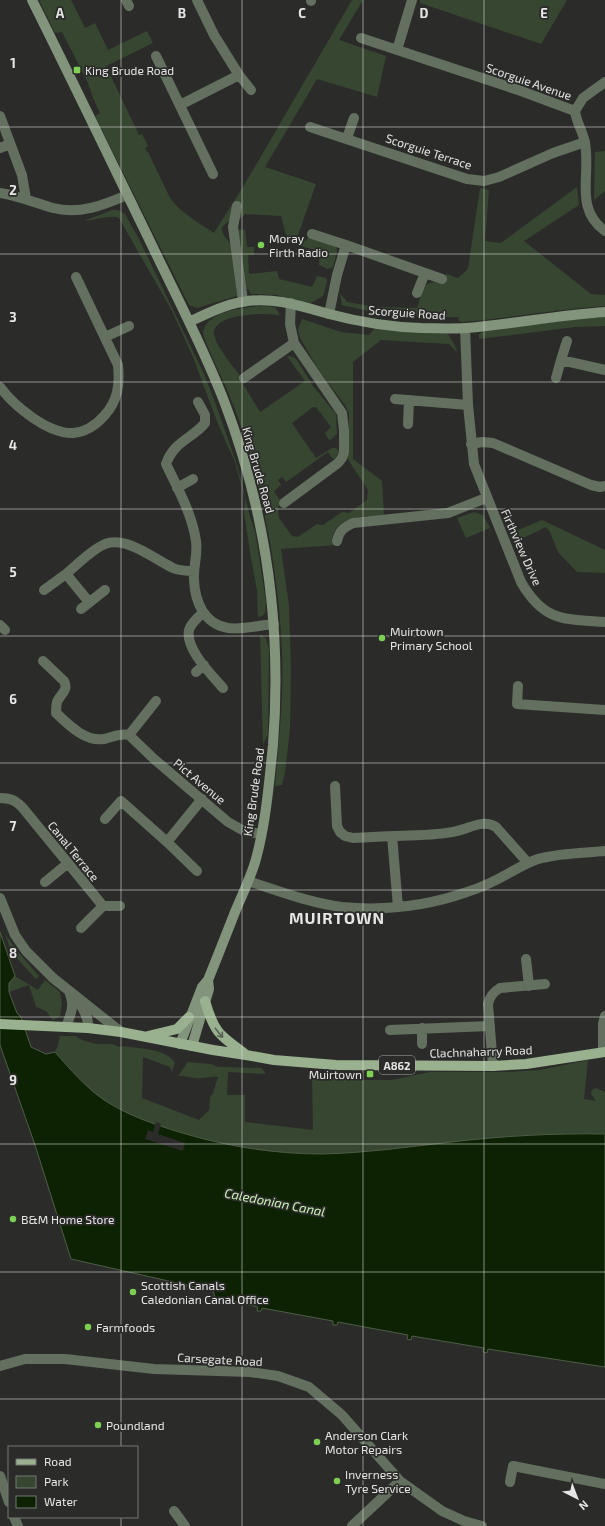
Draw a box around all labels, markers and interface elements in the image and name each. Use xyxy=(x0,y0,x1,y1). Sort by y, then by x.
text: A xyxy=(56,5,65,21)
text: B xyxy=(178,5,186,21)
text: C xyxy=(298,5,306,21)
text: D xyxy=(420,5,429,21)
text: E xyxy=(540,5,548,21)
text: 1 xyxy=(10,55,16,71)
street label: Scorguie Avenue xyxy=(484,60,574,102)
place label: King Brude Road xyxy=(85,63,174,77)
marker: King Brude Road xyxy=(72,65,82,75)
street label: Scorguie Terrace xyxy=(384,130,474,172)
text: 2 xyxy=(9,182,17,198)
place label: Moray Firth Radio xyxy=(269,231,328,259)
marker: Moray Firth Radio xyxy=(256,240,266,250)
street label: Scorguie Road xyxy=(368,302,446,322)
text: 3 xyxy=(9,309,17,325)
street label: King Brude Road xyxy=(240,425,278,515)
text: 4 xyxy=(9,437,17,453)
street label: Firthview Drive xyxy=(499,507,545,587)
text: 5 xyxy=(9,564,17,580)
place label: Muirtown Primary School xyxy=(390,624,473,652)
marker: Muirtown Primary School xyxy=(377,633,387,643)
text: 6 xyxy=(9,691,17,707)
street label: King Brude Road xyxy=(240,747,266,837)
street label: Pict Avenue xyxy=(171,755,229,807)
text: 7 xyxy=(10,818,17,834)
street label: Canal Terrace xyxy=(46,818,102,884)
district label: MUIRTOWN xyxy=(289,908,385,927)
text: 8 xyxy=(9,945,17,961)
one-way arrow xyxy=(215,1027,224,1038)
street label: Clachnaharry Road xyxy=(429,1042,533,1060)
road number: A862 xyxy=(379,1056,415,1074)
place label: Muirtown xyxy=(309,1067,362,1081)
marker: Muirtown xyxy=(365,1069,375,1079)
text: 9 xyxy=(9,1072,17,1088)
water label: Caledonian Canal xyxy=(223,1184,327,1220)
place label: B&M Home Store xyxy=(21,1212,115,1226)
marker: B&M Home Store xyxy=(8,1214,18,1224)
place label: Scottish Canals Caledonian Canal Office xyxy=(141,1278,269,1306)
marker: Scottish Canals Caledonian Canal Office xyxy=(128,1287,138,1297)
place label: Farmfoods xyxy=(96,1320,155,1334)
marker: Farmfoods xyxy=(83,1322,93,1332)
street label: Carsegate Road xyxy=(177,1350,263,1368)
place label: Poundland xyxy=(106,1418,165,1432)
marker: Poundland xyxy=(93,1420,103,1430)
place label: Anderson Clark Motor Repairs xyxy=(325,1428,408,1456)
marker: Anderson Clark Motor Repairs xyxy=(312,1437,322,1447)
legend xyxy=(8,1446,138,1518)
text: Road xyxy=(44,1454,72,1468)
place label: Inverness Tyre Service xyxy=(345,1467,411,1495)
text: Park xyxy=(44,1474,69,1488)
marker: Inverness Tyre Service xyxy=(332,1476,342,1486)
north arrow xyxy=(557,1478,597,1518)
text: Water xyxy=(44,1494,78,1508)
text: N xyxy=(577,1498,591,1513)

